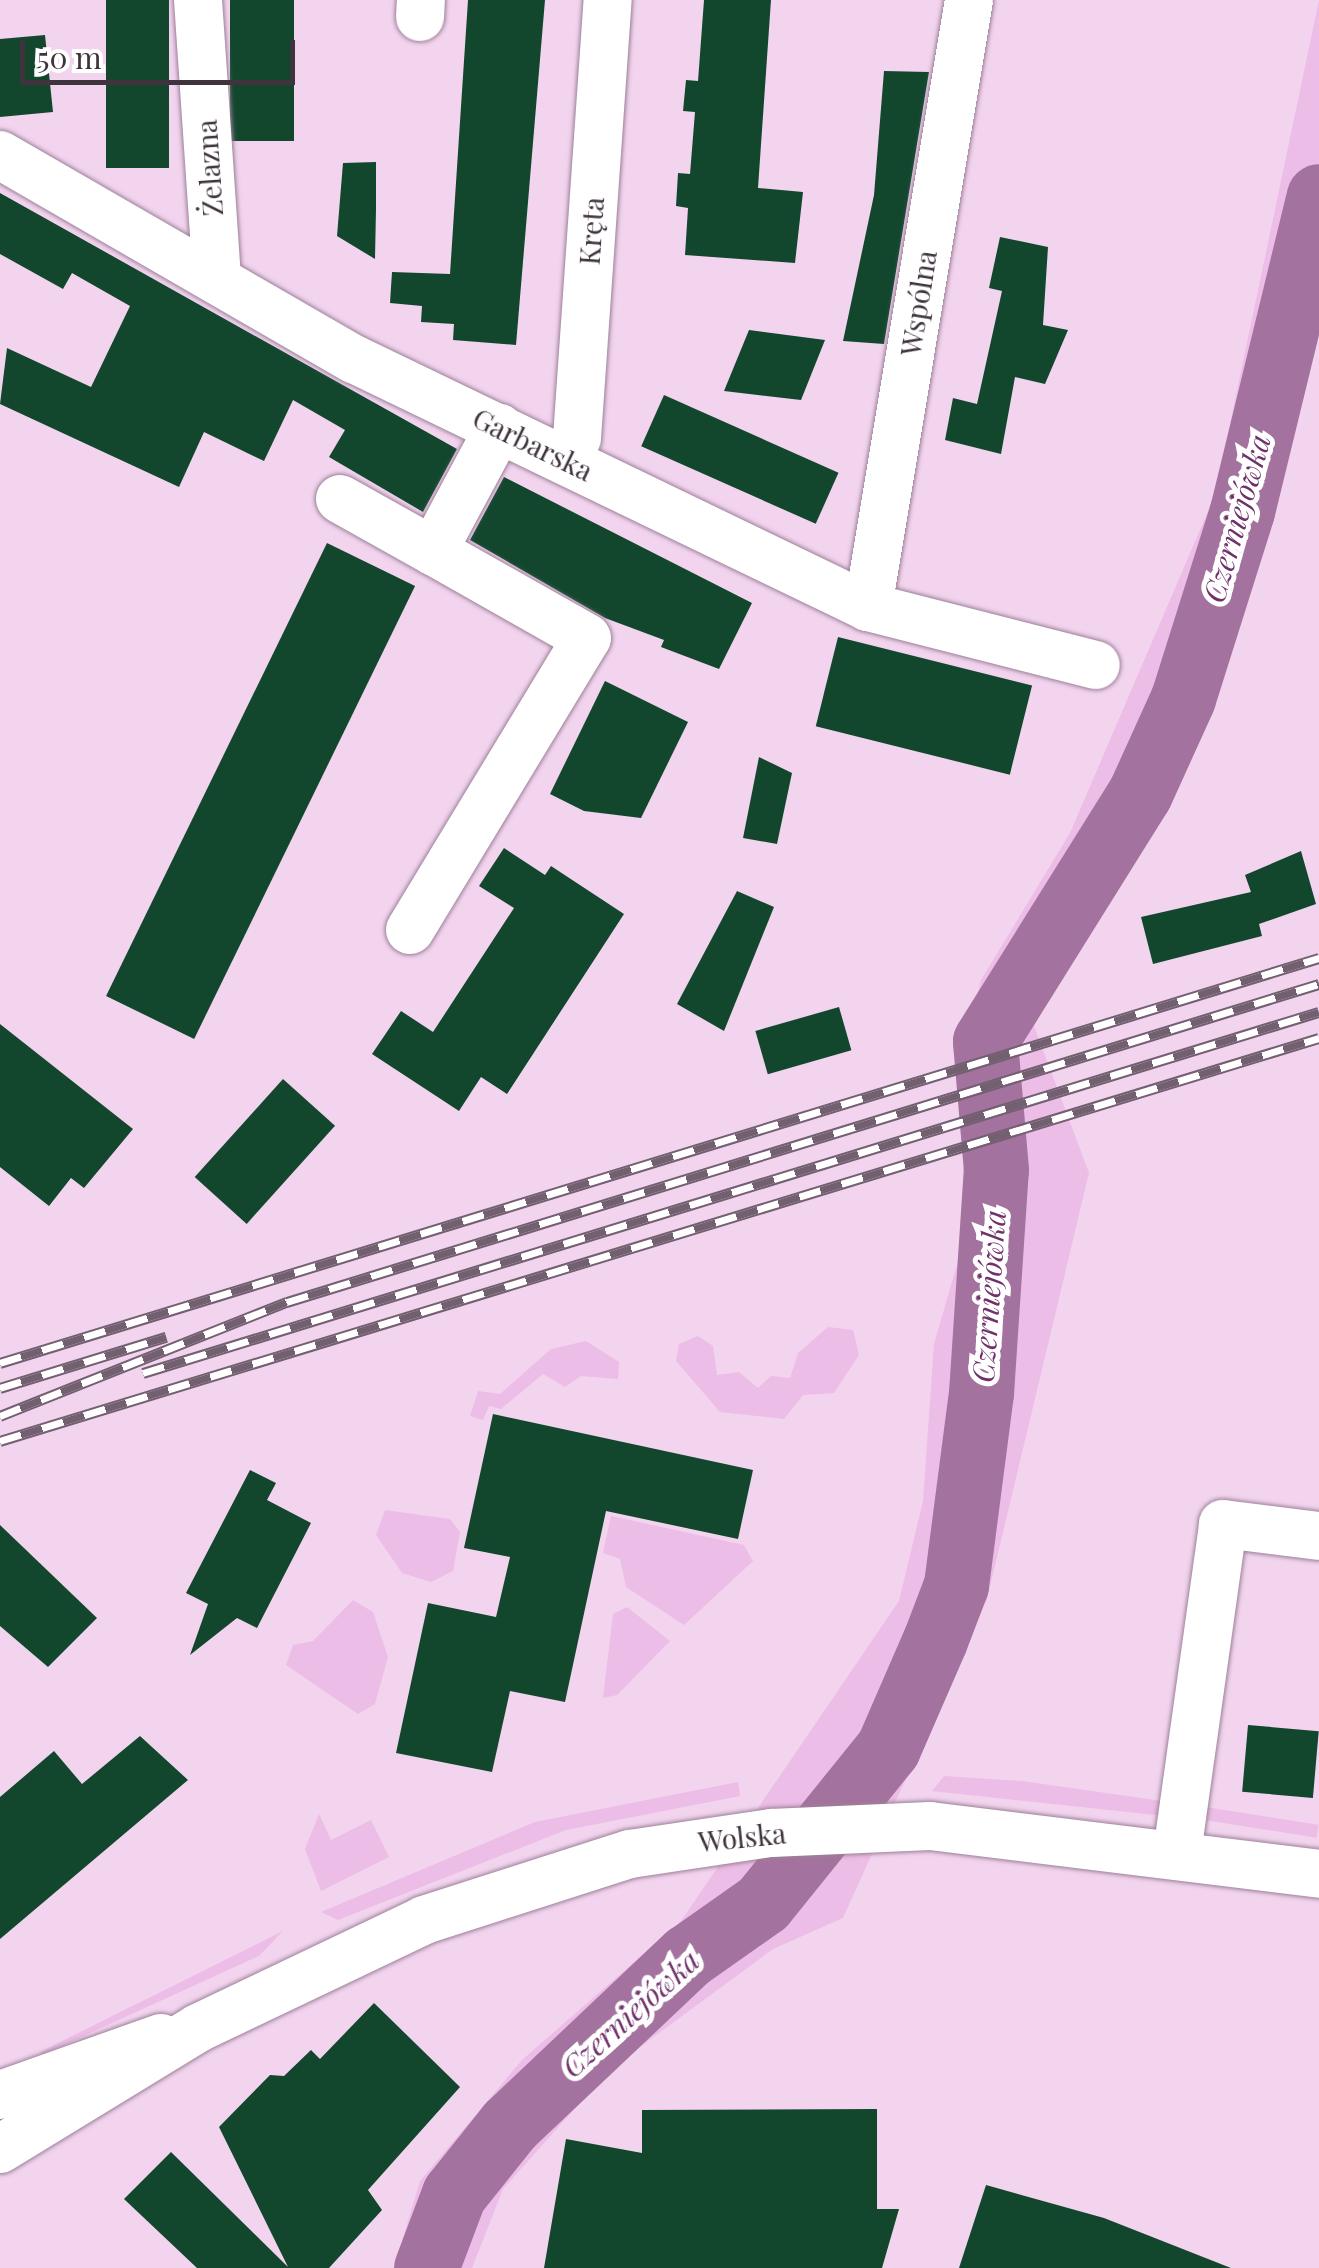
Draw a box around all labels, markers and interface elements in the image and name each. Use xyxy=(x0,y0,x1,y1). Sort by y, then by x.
scale bar xyxy=(25,20,300,82)
text: 50 m xyxy=(37,37,102,77)
street label: Żelazna xyxy=(189,119,229,217)
street label: Kręta xyxy=(572,196,610,266)
street label: Wspólna xyxy=(893,248,943,358)
street label: Garbarska xyxy=(468,401,598,487)
water label: Czerniejówka xyxy=(1195,430,1277,606)
water label: Czerniejówka xyxy=(964,1208,1012,1384)
street label: Wolska xyxy=(696,1816,788,1858)
water label: Czerniejówka xyxy=(554,1942,706,2084)

